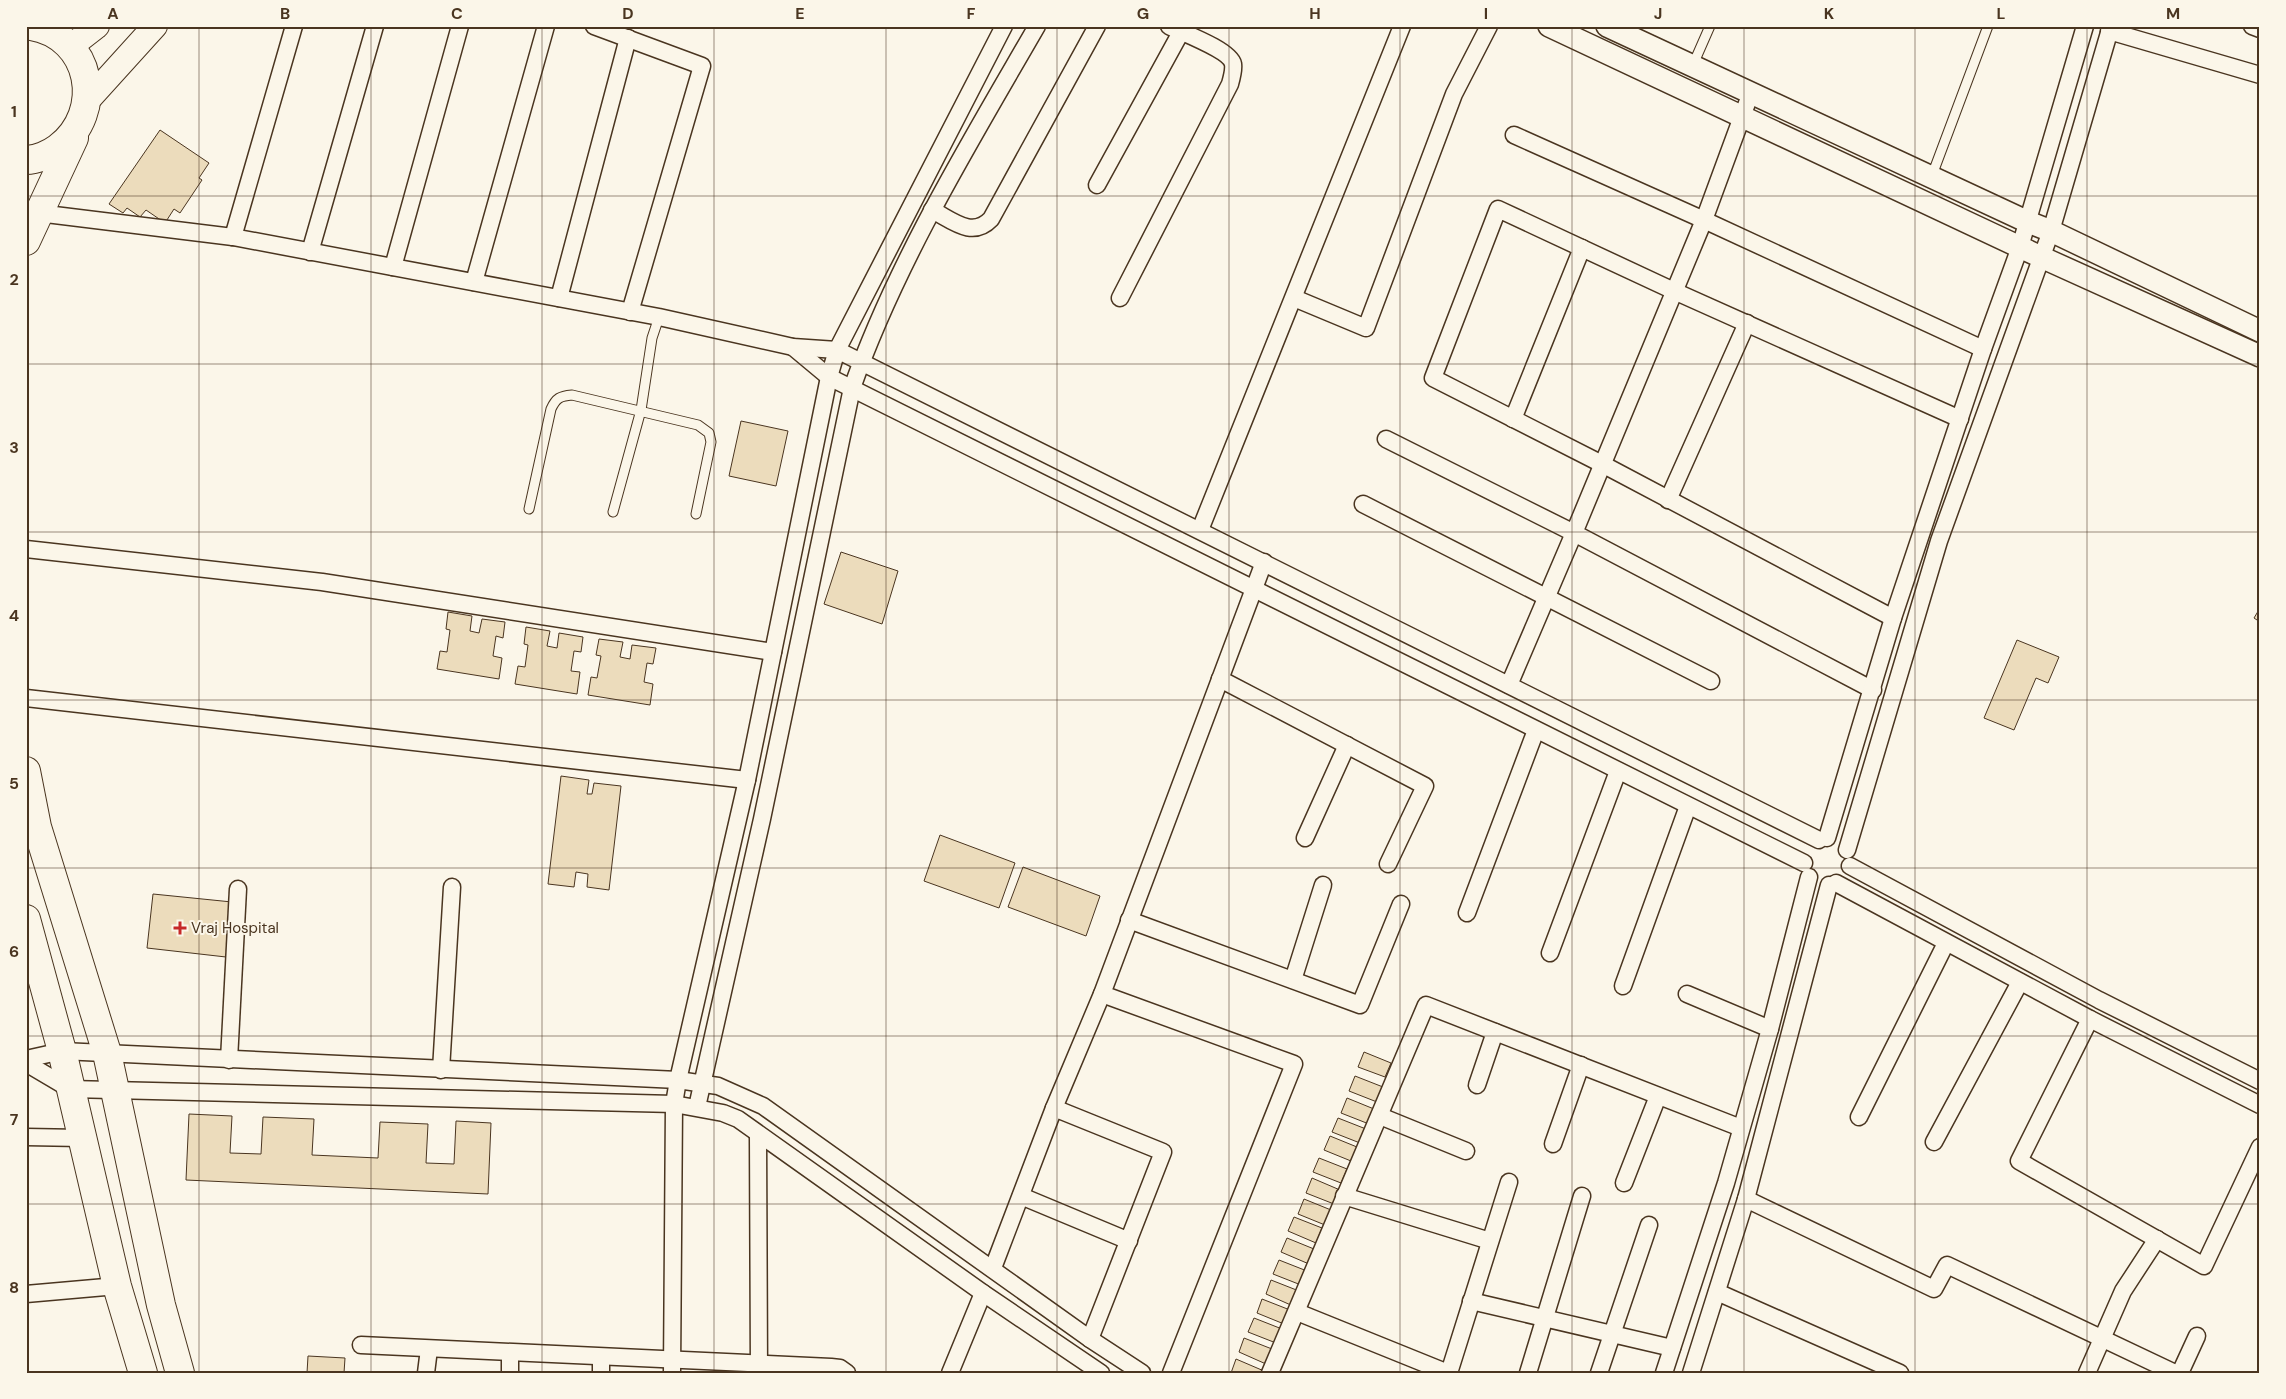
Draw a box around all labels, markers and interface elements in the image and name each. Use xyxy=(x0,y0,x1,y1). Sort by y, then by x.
text: A xyxy=(107,3,119,24)
text: B xyxy=(280,3,290,24)
text: C xyxy=(451,3,463,24)
text: D xyxy=(622,3,634,24)
text: E xyxy=(795,3,805,24)
text: F xyxy=(967,3,976,24)
text: G xyxy=(1137,3,1149,24)
text: H xyxy=(1309,3,1321,24)
text: I xyxy=(1484,3,1488,24)
text: J xyxy=(1654,3,1662,24)
text: K xyxy=(1824,3,1835,24)
text: L xyxy=(1997,3,2006,24)
text: M xyxy=(2166,3,2180,24)
text: 1 xyxy=(11,101,17,122)
text: 2 xyxy=(9,269,19,290)
text: 3 xyxy=(9,437,19,458)
text: 4 xyxy=(9,605,19,626)
text: 5 xyxy=(9,773,19,794)
place label: Vraj Hospital xyxy=(191,918,279,938)
marker: Vraj Hospital xyxy=(173,921,187,935)
text: 6 xyxy=(9,941,19,962)
text: 7 xyxy=(10,1109,19,1130)
text: 8 xyxy=(9,1277,19,1298)

